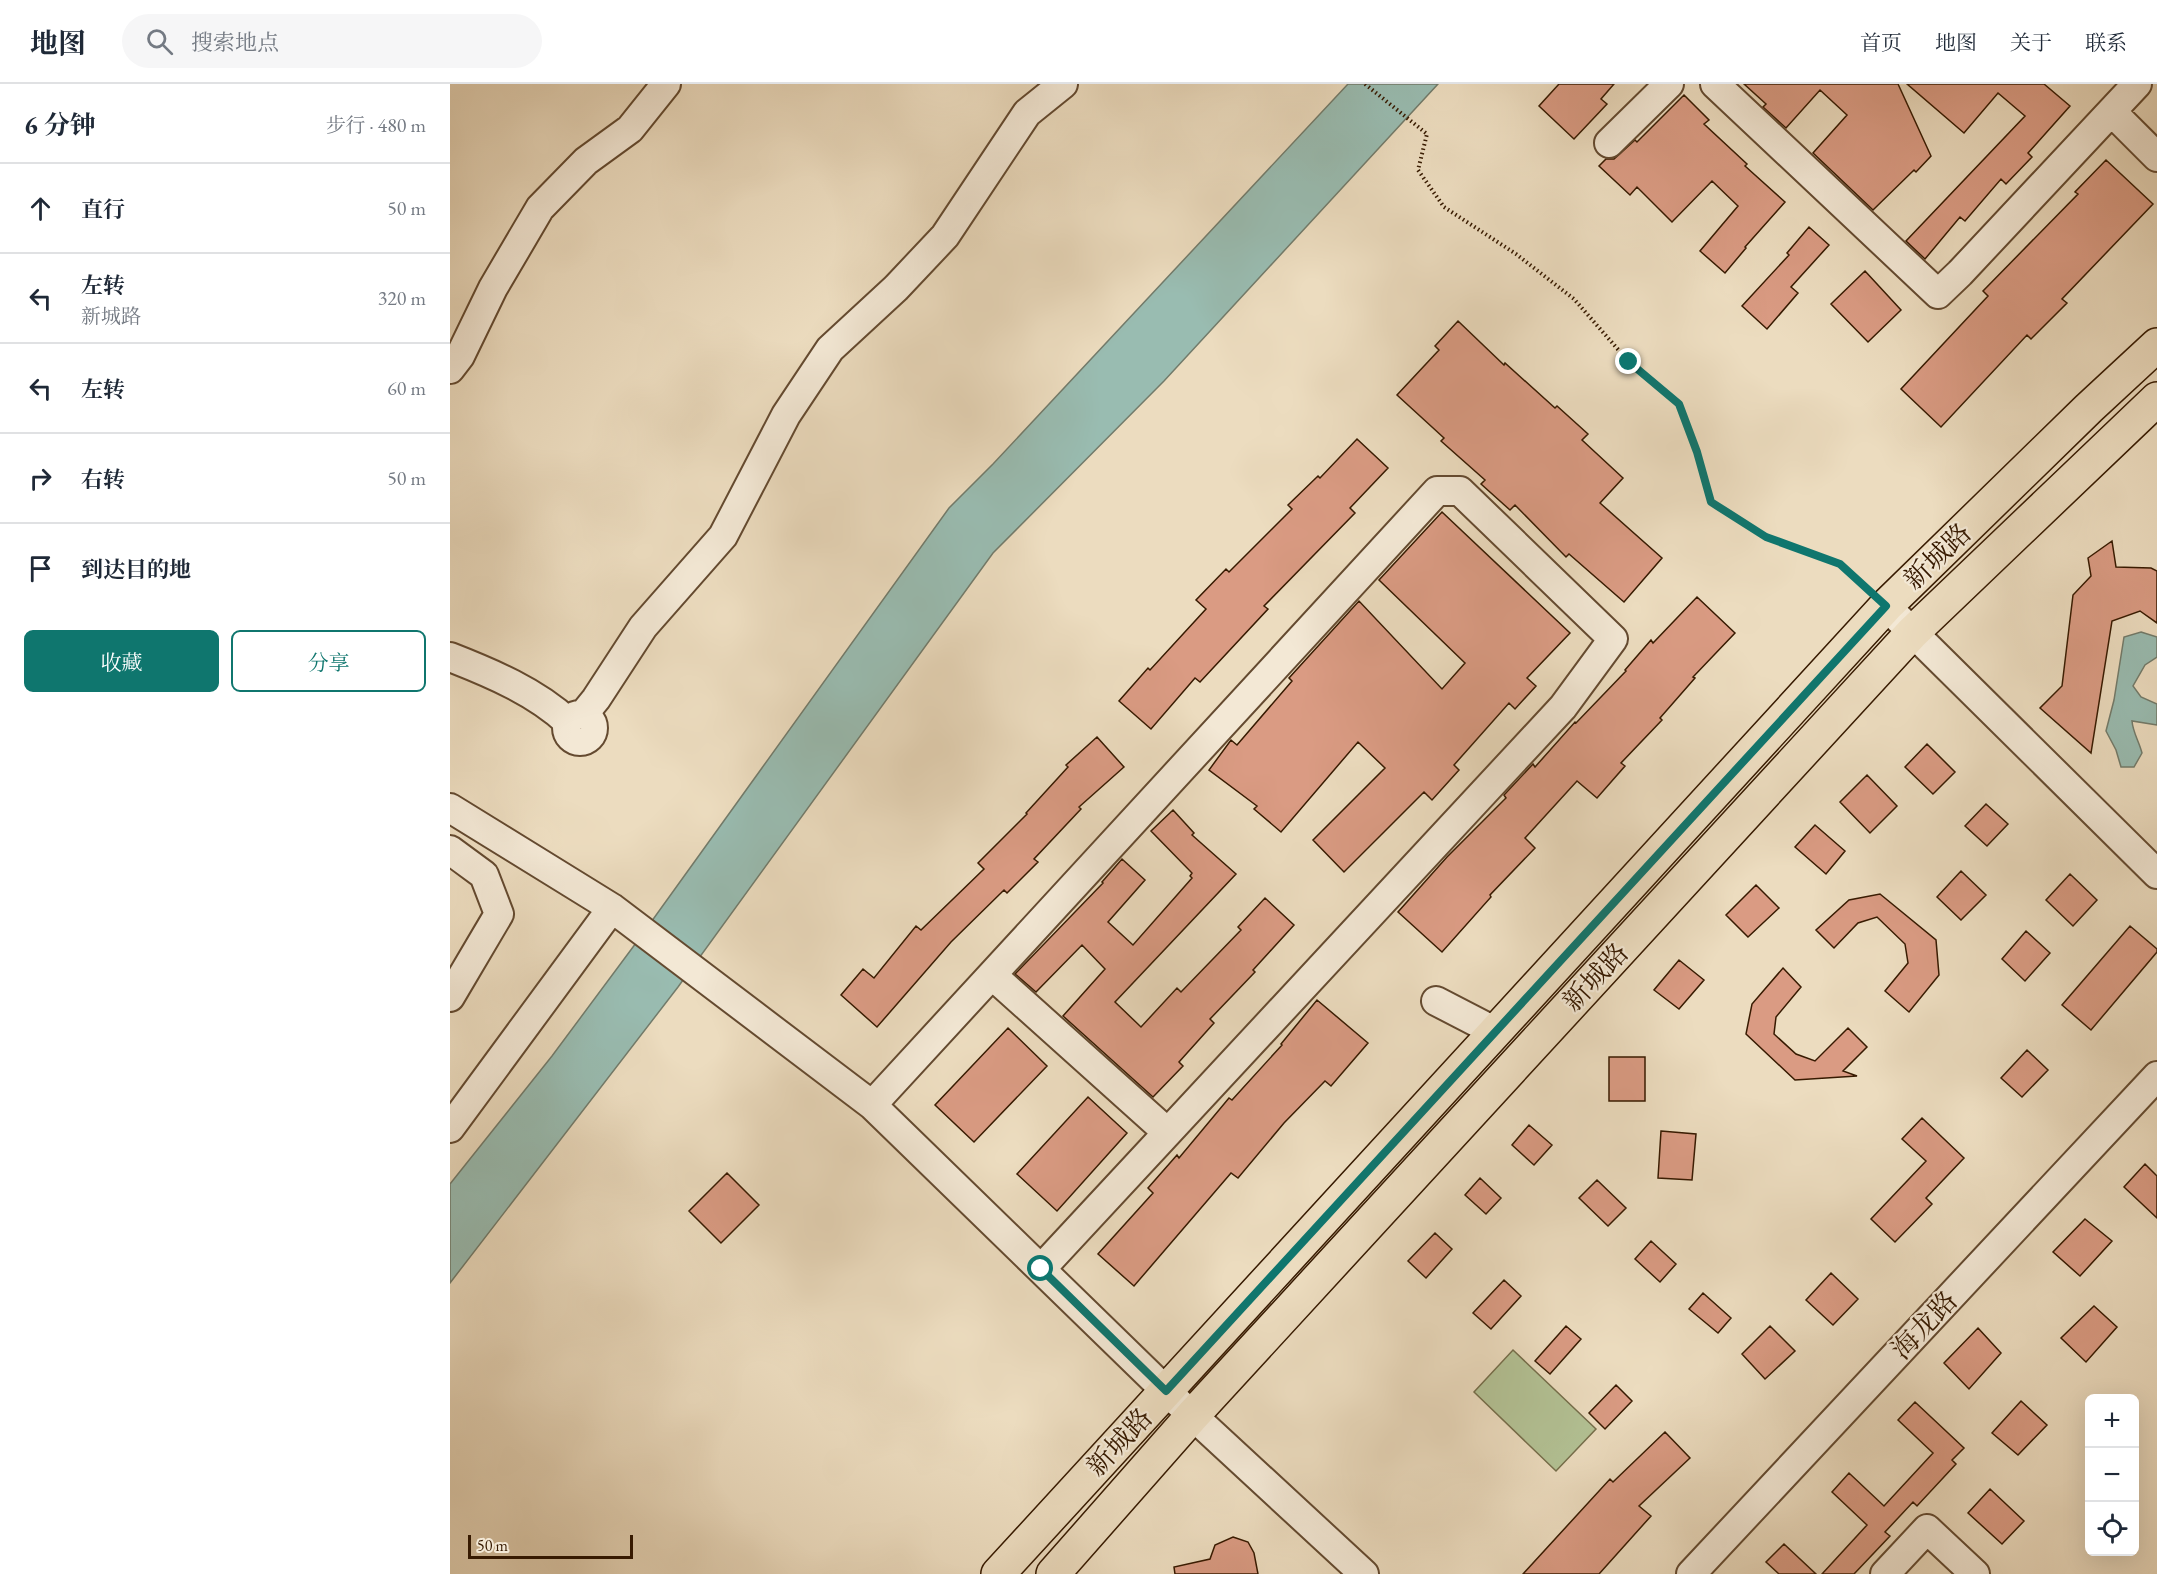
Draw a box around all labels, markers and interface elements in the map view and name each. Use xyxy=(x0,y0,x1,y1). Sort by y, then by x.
search box xyxy=(122,14,542,68)
text: 地图 xyxy=(30,25,86,61)
icon: search xyxy=(143,25,176,58)
text: 搜索地点 xyxy=(191,28,279,57)
text: 首页 xyxy=(1860,29,1902,56)
text: 地图 xyxy=(1935,29,1977,56)
text: 关于 xyxy=(2010,29,2052,56)
text: 联系 xyxy=(2085,29,2127,56)
text: 6 分钟 xyxy=(24,108,96,142)
text: 步行 · 480 m xyxy=(326,112,426,138)
icon: ahead xyxy=(24,192,57,225)
text: 直行 xyxy=(81,195,125,224)
text: 50 m xyxy=(387,195,426,221)
text: 左转 xyxy=(81,271,125,300)
icon: left xyxy=(24,282,57,315)
text: 320 m xyxy=(378,285,426,311)
text: 新城路 xyxy=(81,303,141,329)
route end xyxy=(1615,348,1641,374)
icon: left xyxy=(24,372,57,405)
text: 左转 xyxy=(81,375,125,404)
text: 60 m xyxy=(387,375,426,401)
icon: right xyxy=(24,462,57,495)
text: 右转 xyxy=(81,465,125,494)
text: 50 m xyxy=(387,465,426,491)
street label: 新城路 xyxy=(1896,515,1978,597)
icon: arrive xyxy=(24,552,57,585)
text: 到达目的地 xyxy=(81,555,191,584)
button: 收藏 xyxy=(24,630,219,692)
button: 分享 xyxy=(231,630,426,692)
street label: 新城路 xyxy=(1555,935,1635,1019)
route start xyxy=(1027,1255,1053,1281)
street label: 海龙路 xyxy=(1884,1283,1964,1367)
map controls xyxy=(2085,1394,2139,1556)
button: + xyxy=(2085,1394,2139,1448)
street label: 新城路 xyxy=(1079,1400,1159,1484)
button: − xyxy=(2085,1448,2139,1502)
button: locate xyxy=(2085,1502,2139,1556)
scale bar xyxy=(468,1532,633,1560)
text: 50 m xyxy=(477,1535,508,1556)

